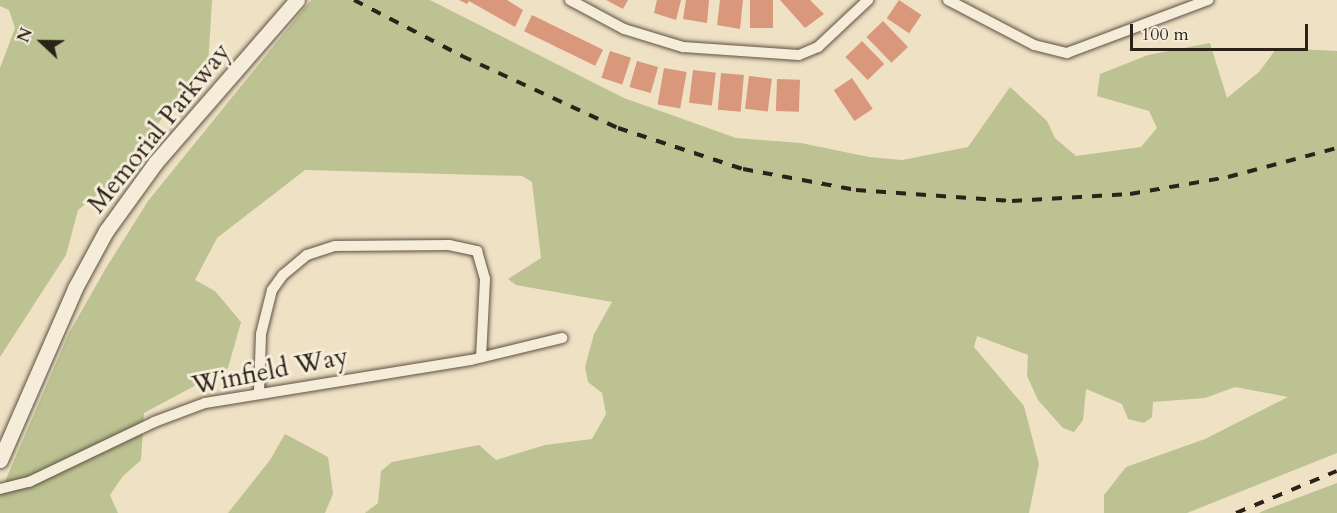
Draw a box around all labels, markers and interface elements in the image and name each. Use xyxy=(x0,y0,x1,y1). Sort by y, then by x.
north arrow xyxy=(12,12,72,72)
scale bar xyxy=(1133,12,1312,50)
text: 100 m xyxy=(1141,22,1189,47)
text: N xyxy=(13,25,38,46)
street label: Memorial Parkway xyxy=(81,37,237,219)
street label: Winfield Way xyxy=(189,341,351,401)

